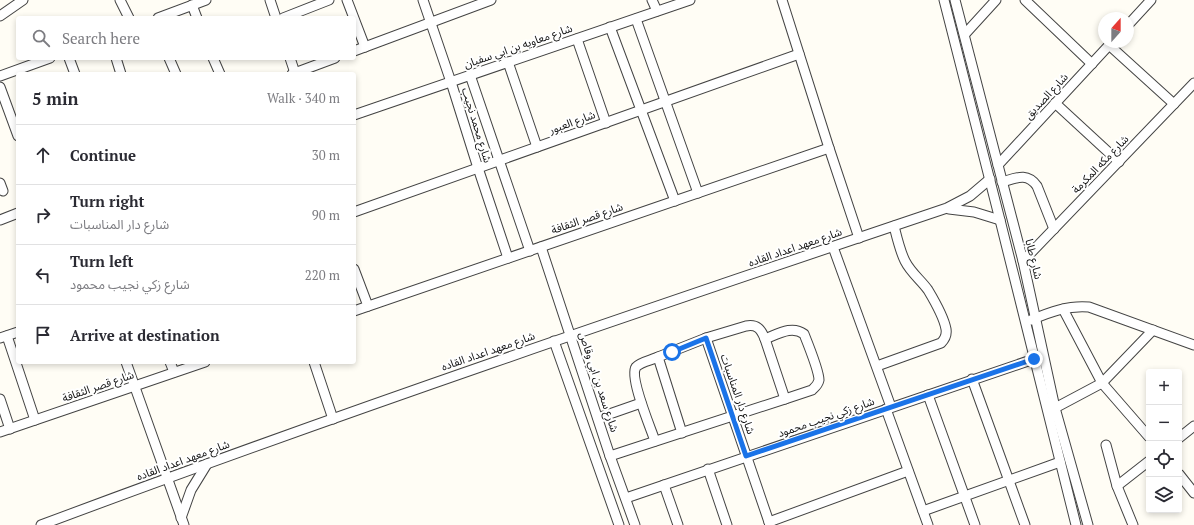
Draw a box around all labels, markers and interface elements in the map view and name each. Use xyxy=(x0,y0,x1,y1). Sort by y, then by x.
north arrow xyxy=(1098,12,1134,48)
search box xyxy=(16,16,356,60)
street label: شارع معاويه بن ابي سفيان xyxy=(462,21,575,74)
icon: search xyxy=(30,27,52,49)
text: Search here xyxy=(62,28,140,48)
street label: شارع الصديق xyxy=(1021,70,1072,123)
street label: شارع محمد نجيب xyxy=(458,86,495,165)
text: 5 min xyxy=(32,87,79,110)
text: Walk · 340 m xyxy=(267,89,340,107)
street label: شارع العبور xyxy=(546,107,598,138)
street label: شارع مكه المكرمة xyxy=(1069,132,1132,197)
icon: ahead xyxy=(32,144,54,166)
text: Continue xyxy=(70,145,136,165)
text: 30 m xyxy=(312,146,340,164)
text: Turn right xyxy=(70,191,145,211)
street label: شارع قصر الثقافة xyxy=(549,199,625,238)
icon: right xyxy=(32,204,54,226)
text: 90 m xyxy=(312,206,340,224)
text: شارع دار المناسبات xyxy=(70,215,169,233)
street label: شارع معهد اعداد القاده xyxy=(746,224,844,271)
street label: شارع طابا xyxy=(1021,237,1046,281)
text: Turn left xyxy=(70,251,134,271)
icon: left xyxy=(32,264,54,286)
text: 220 m xyxy=(305,266,340,284)
text: شارع زكي نجيب محمود xyxy=(70,275,190,293)
icon: arrive xyxy=(32,324,54,346)
text: Arrive at destination xyxy=(70,325,220,345)
street label: شارع معهد اعداد القاده xyxy=(439,328,537,375)
street label: شارع سعد بن ابي وقاص xyxy=(574,330,622,435)
route start xyxy=(663,343,681,361)
route end xyxy=(1025,350,1043,368)
street label: شارع دار المناسبات xyxy=(717,352,758,437)
street label: شارع قصر الثقافة xyxy=(60,367,136,406)
map controls xyxy=(1146,369,1182,513)
button: + xyxy=(1146,369,1182,405)
street label: شارع زكي نجيب محمود xyxy=(776,394,877,443)
button: − xyxy=(1146,405,1182,441)
street label: شارع معهد اعداد القاده xyxy=(135,437,232,484)
button: locate xyxy=(1146,441,1182,477)
button: layers xyxy=(1146,477,1182,513)

